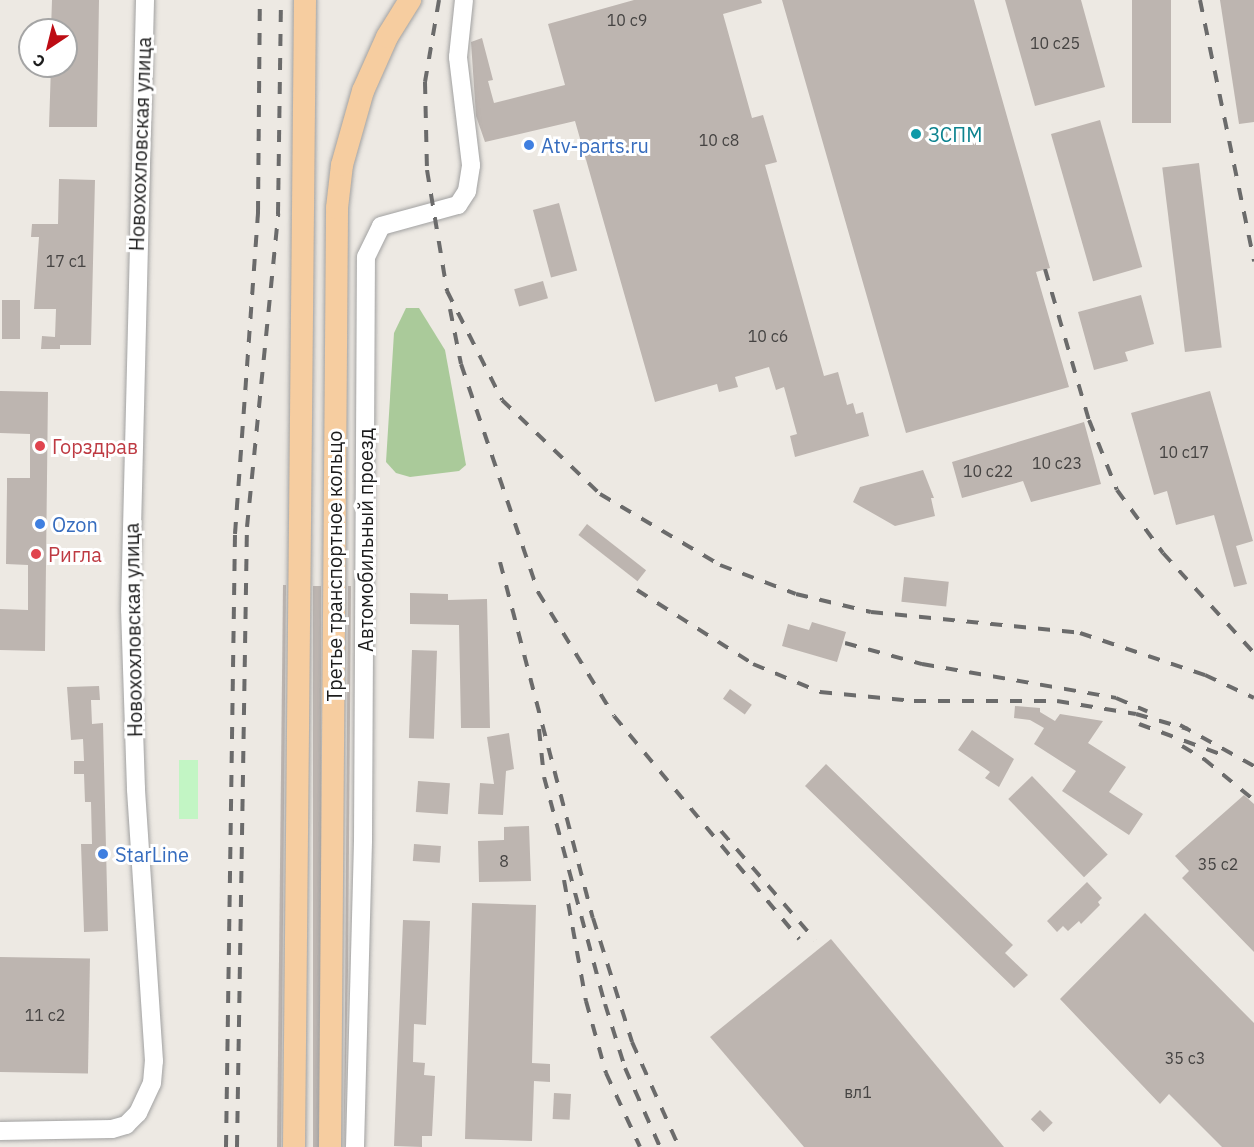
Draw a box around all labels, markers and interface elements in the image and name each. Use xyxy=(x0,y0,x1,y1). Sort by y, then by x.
house number: 10 с9 xyxy=(607,10,647,30)
north arrow xyxy=(18,18,78,78)
house number: 10 с25 xyxy=(1030,33,1080,53)
street label: Новохохловская улица xyxy=(124,36,156,252)
text: С xyxy=(29,50,49,72)
place label: ЗСПМ xyxy=(928,122,982,146)
marker: ЗСПМ xyxy=(909,127,923,141)
house number: 10 с8 xyxy=(699,130,739,150)
place label: Atv-parts.ru xyxy=(541,133,649,157)
marker: Atv-parts.ru xyxy=(522,138,536,152)
house number: 17 с1 xyxy=(46,251,86,271)
house number: 10 с6 xyxy=(748,326,788,346)
street label: Автомобильный проезд xyxy=(353,428,377,652)
street label: Третье транспортное кольцо xyxy=(322,431,346,701)
place label: Горздрав xyxy=(52,434,138,458)
marker: Горздрав xyxy=(33,439,47,453)
house number: 10 с17 xyxy=(1159,442,1209,462)
house number: 10 с23 xyxy=(1032,453,1082,473)
house number: 10 с22 xyxy=(963,461,1013,481)
place label: Ozon xyxy=(52,512,98,536)
marker: Ozon xyxy=(33,517,47,531)
street label: Новохохловская улица xyxy=(119,523,147,737)
place label: Ригла xyxy=(48,542,102,566)
marker: Ригла xyxy=(29,547,43,561)
place label: StarLine xyxy=(115,842,189,866)
marker: StarLine xyxy=(96,847,110,861)
house number: 8 xyxy=(499,851,509,871)
house number: 35 с2 xyxy=(1198,854,1238,874)
house number: 11 с2 xyxy=(25,1005,65,1025)
house number: 35 с3 xyxy=(1165,1048,1205,1068)
house number: вл1 xyxy=(844,1082,872,1102)

